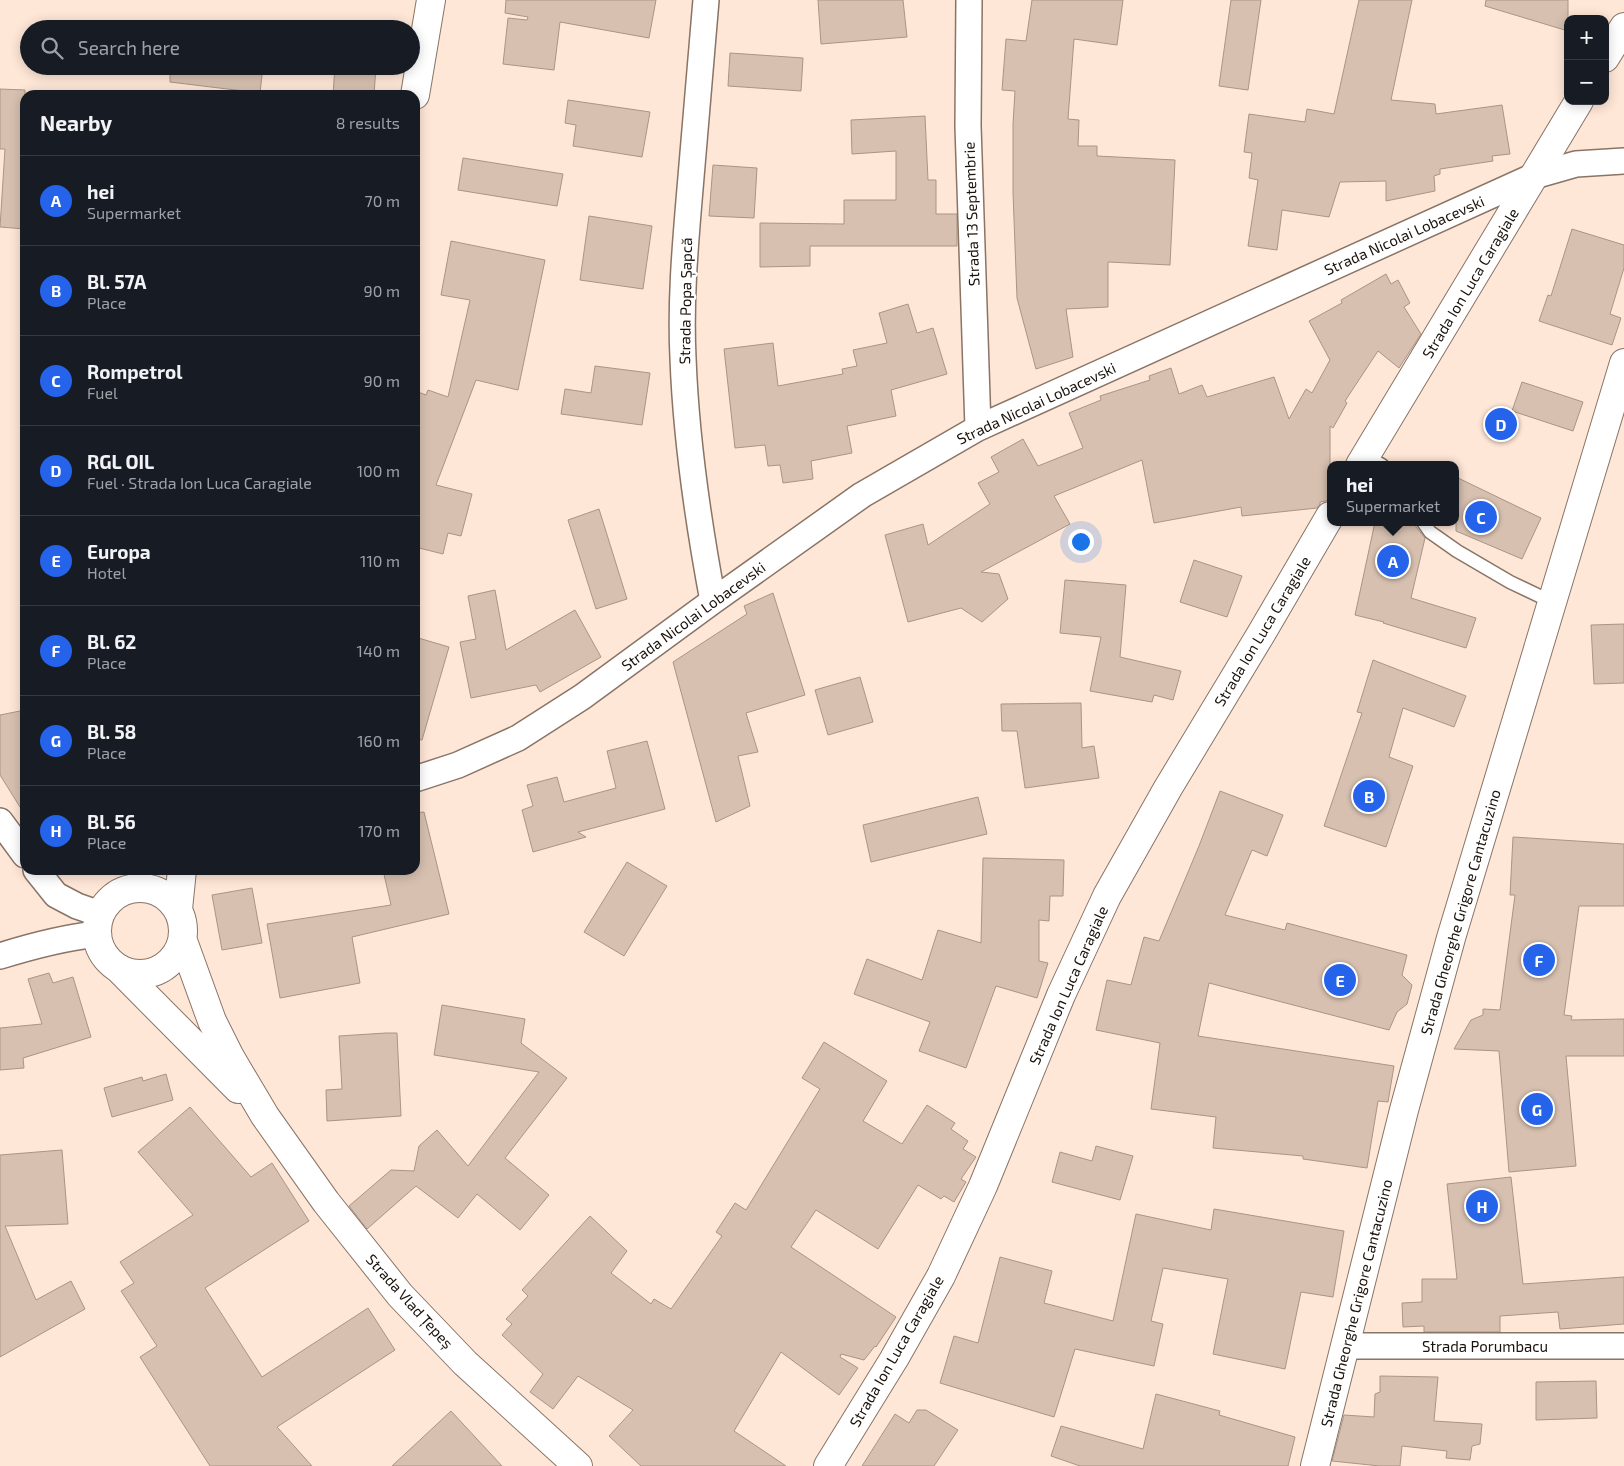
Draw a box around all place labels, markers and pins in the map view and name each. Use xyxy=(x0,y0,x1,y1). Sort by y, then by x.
pin: D xyxy=(1485,405,1517,443)
pin: C xyxy=(1465,498,1497,536)
pin: A xyxy=(1377,542,1409,580)
pin: B xyxy=(1353,777,1385,815)
pin: F xyxy=(1523,941,1555,979)
pin: E xyxy=(1324,961,1356,999)
pin: G xyxy=(1521,1090,1553,1128)
pin: H xyxy=(1466,1187,1498,1225)

